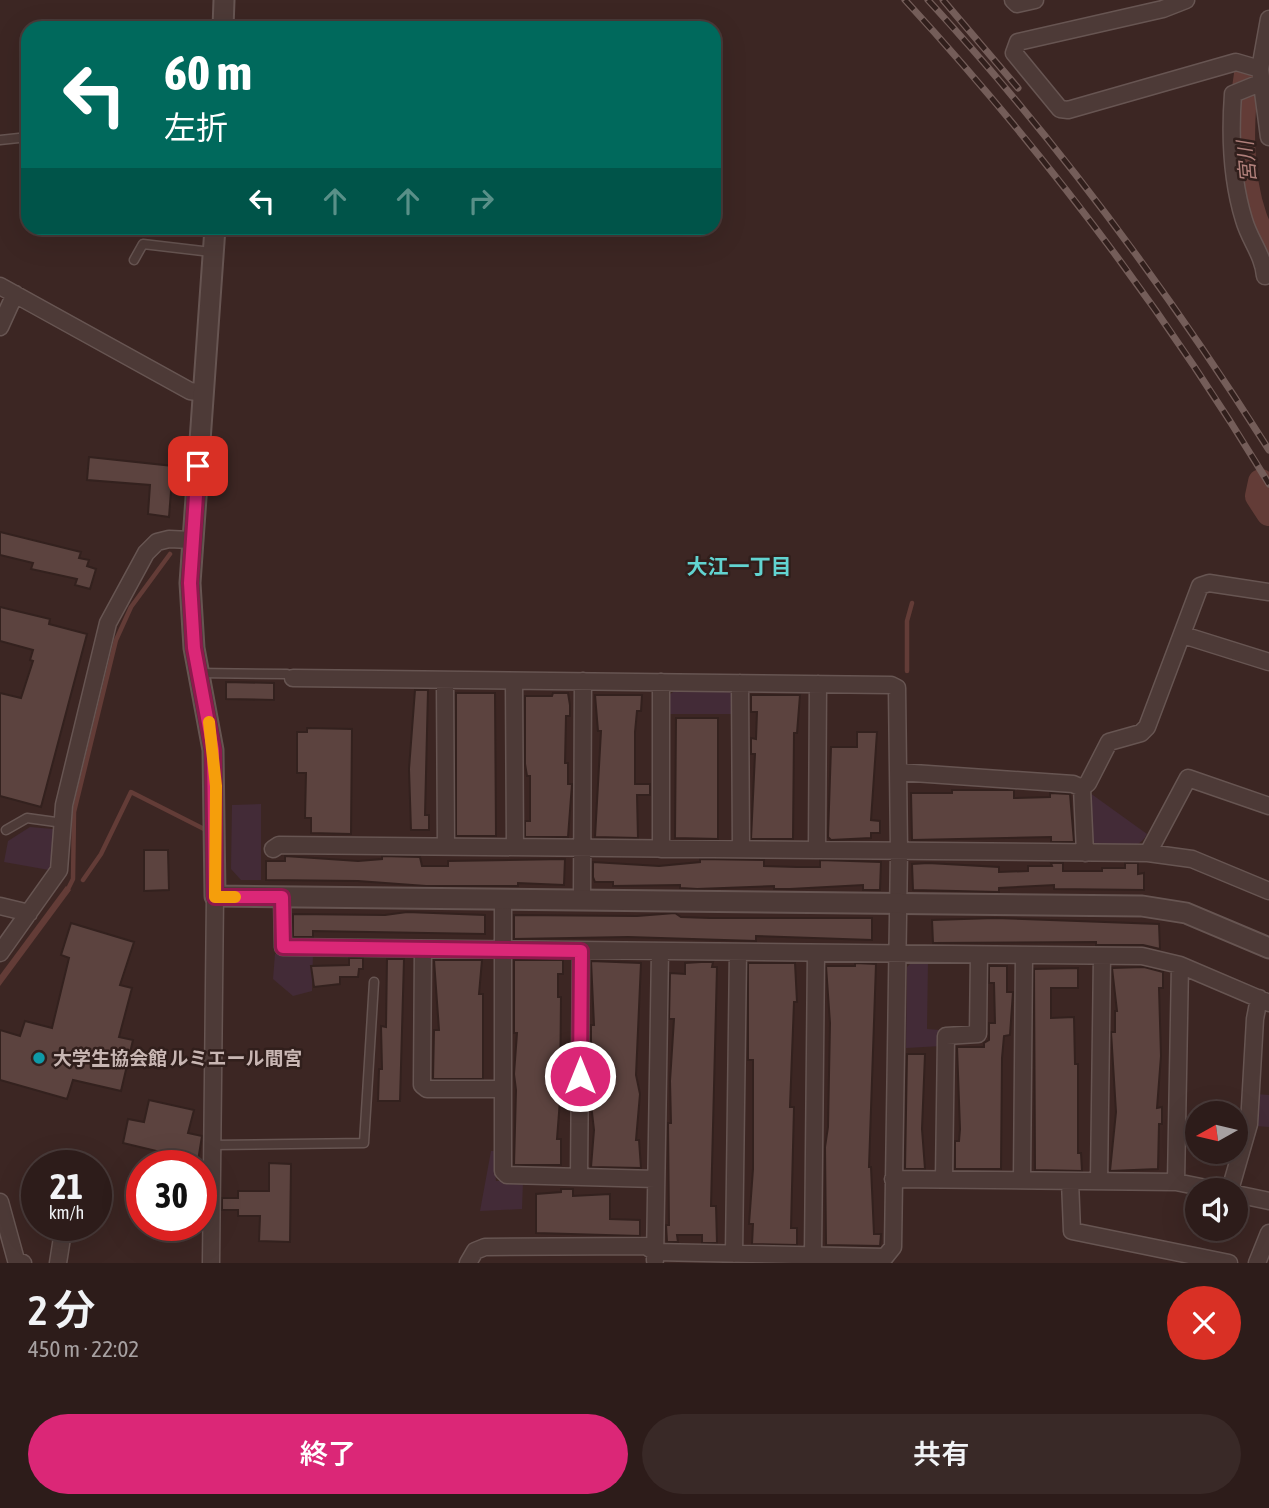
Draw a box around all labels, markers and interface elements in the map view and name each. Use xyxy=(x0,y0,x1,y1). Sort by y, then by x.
text: 60 m xyxy=(164,44,252,100)
icon: left xyxy=(49,49,140,140)
text: 左折 xyxy=(164,109,228,146)
water label: 宮川 xyxy=(1232,138,1260,184)
icon: left xyxy=(243,182,281,220)
icon: ahead xyxy=(316,182,354,220)
icon: ahead xyxy=(389,182,427,220)
icon: right xyxy=(462,182,500,220)
pin xyxy=(168,436,228,496)
icon: arrive xyxy=(179,447,217,485)
district label: 大江一丁目 xyxy=(687,554,792,578)
position arrow xyxy=(543,1039,617,1113)
place label: 大学生協会館 ルミエール間宮 xyxy=(53,1047,303,1069)
marker: 大学生協会館 ルミエール間宮 xyxy=(31,1050,47,1066)
north arrow xyxy=(1185,1101,1248,1164)
map controls xyxy=(1185,1101,1248,1241)
speed limit sign: 30 xyxy=(126,1150,217,1241)
text: 21 xyxy=(50,1166,83,1206)
button: sound xyxy=(1185,1178,1248,1241)
text: km/h xyxy=(49,1202,84,1223)
text: 2 分 xyxy=(28,1286,96,1334)
button: close xyxy=(1167,1286,1241,1360)
text: 450 m · 22:02 xyxy=(28,1336,139,1362)
button: 終了 xyxy=(28,1414,628,1494)
button: 共有 xyxy=(642,1414,1241,1494)

